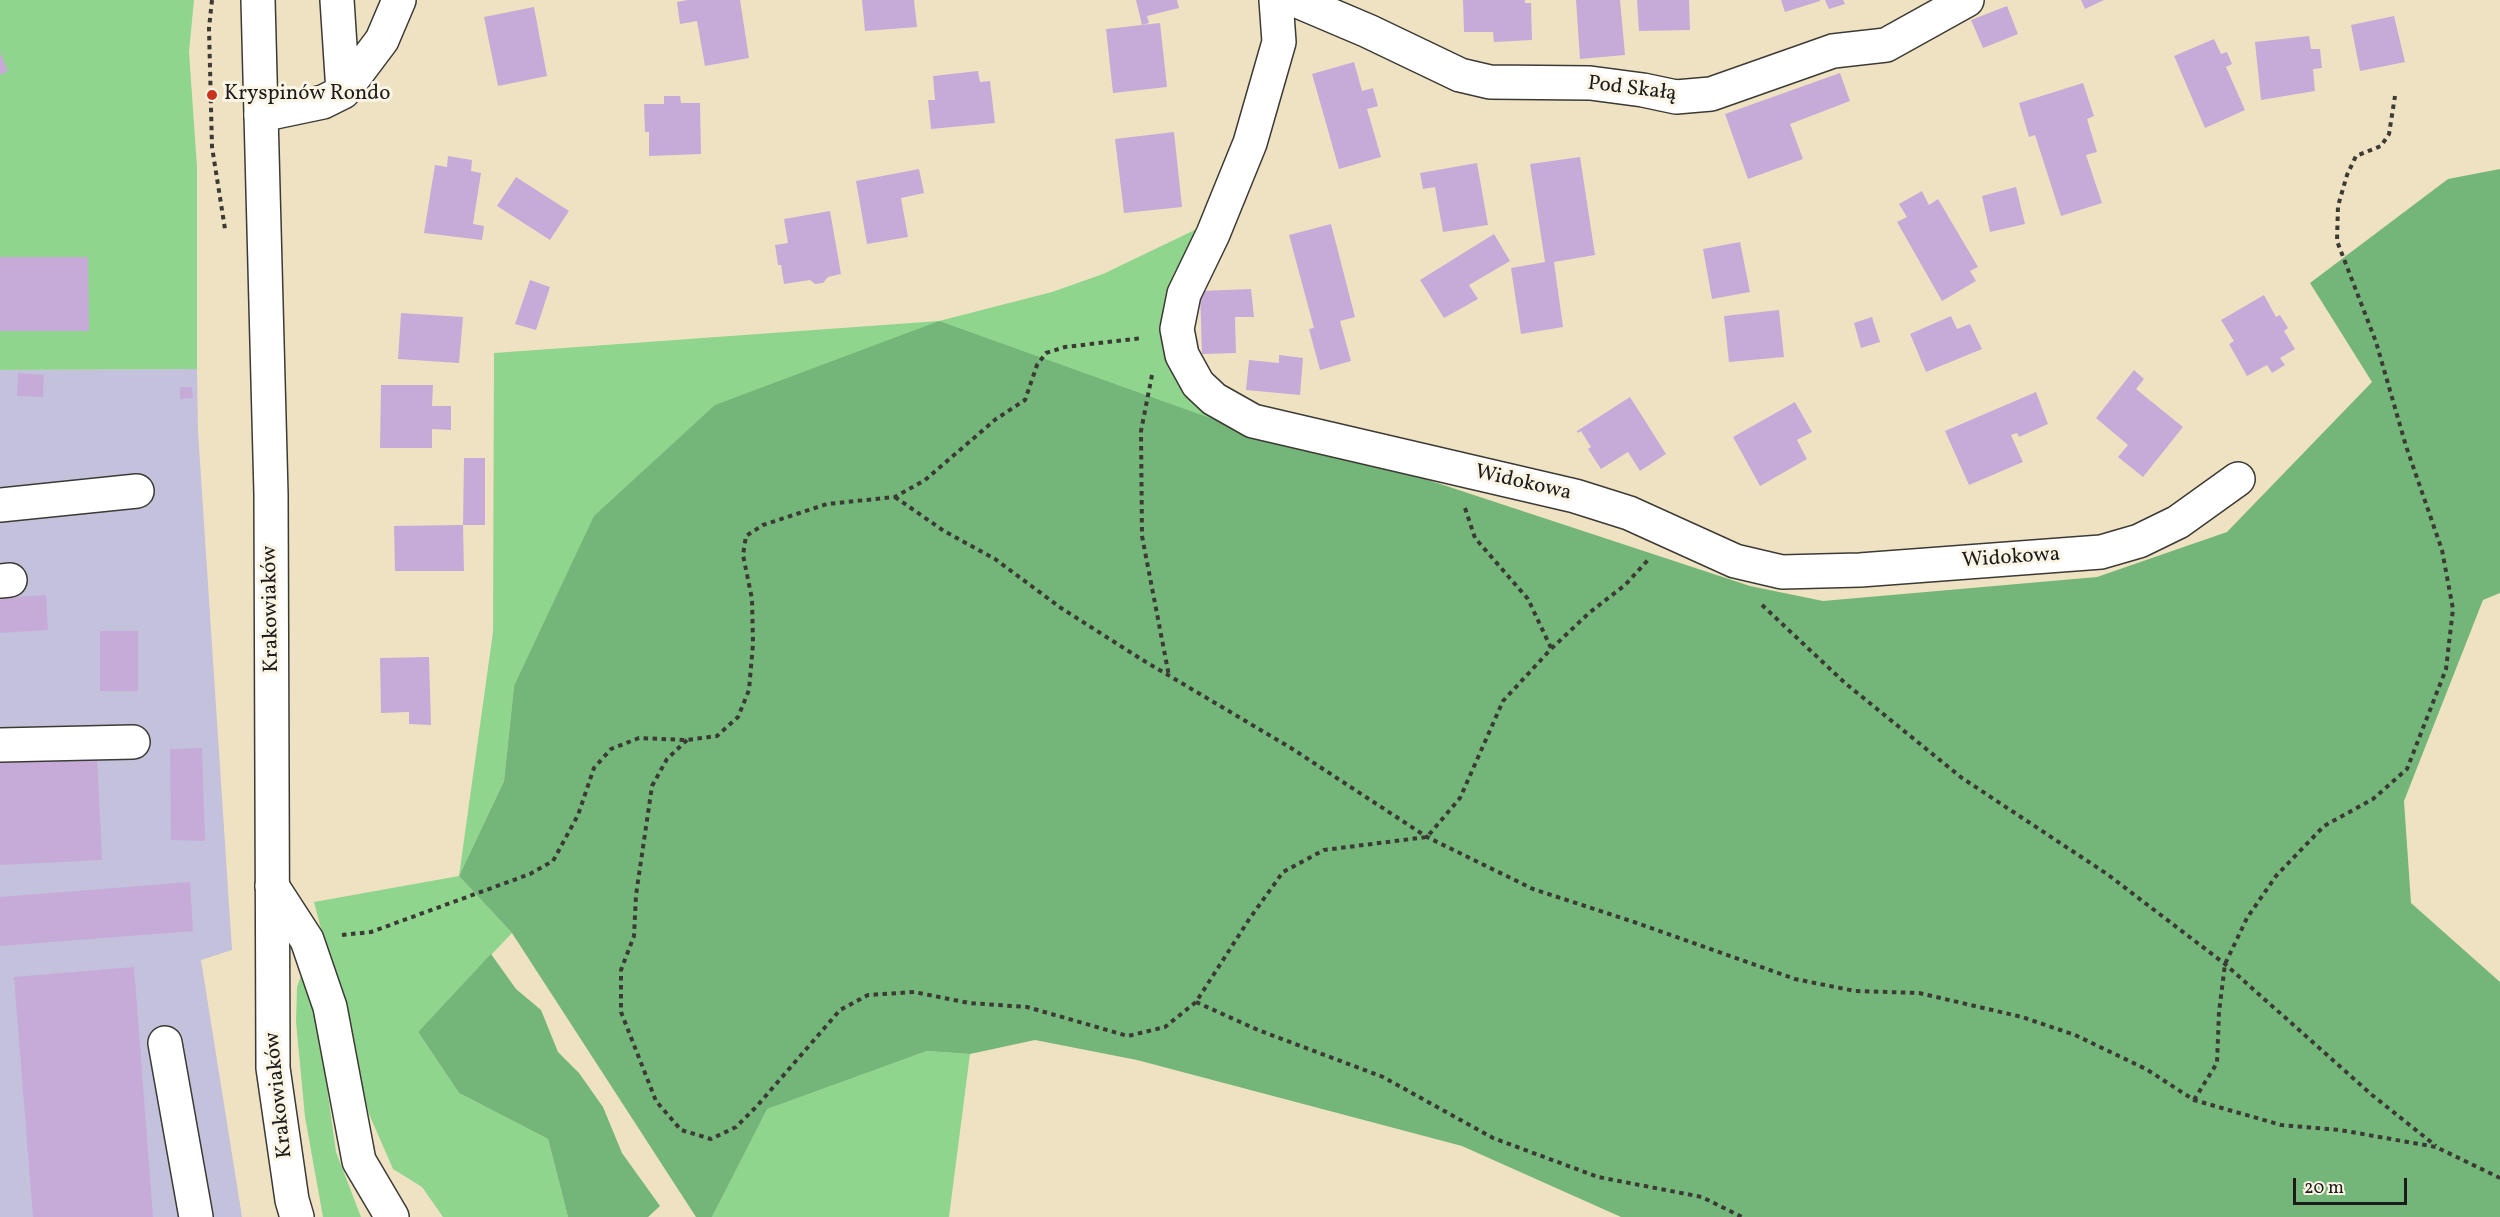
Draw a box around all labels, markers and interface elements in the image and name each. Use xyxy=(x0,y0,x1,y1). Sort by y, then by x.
street label: Pod Skałą xyxy=(1586,72,1678,108)
place label: Kryspinów Rondo xyxy=(224,82,390,108)
marker: Kryspinów Rondo xyxy=(205,88,219,102)
street label: Widokowa xyxy=(1472,461,1574,507)
street label: Widokowa xyxy=(1961,543,2061,575)
street label: Krakowiaków xyxy=(258,545,286,673)
street label: Krakowiaków xyxy=(261,1031,299,1159)
scale bar xyxy=(2296,1166,2410,1204)
text: 20 m xyxy=(2304,1176,2344,1201)

